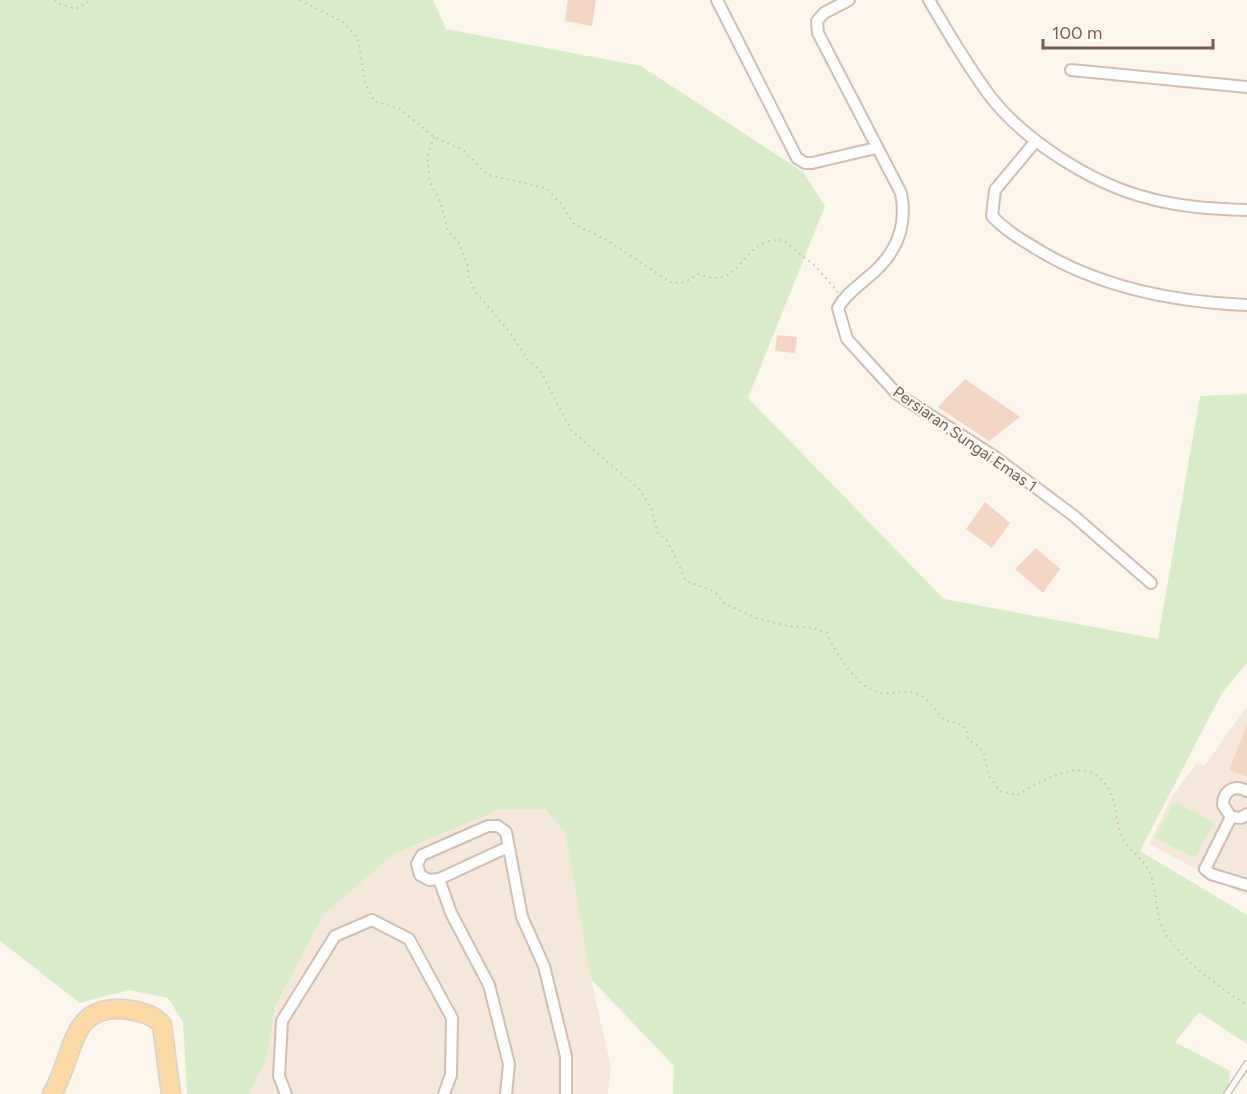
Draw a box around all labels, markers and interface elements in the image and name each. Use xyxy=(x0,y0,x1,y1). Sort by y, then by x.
scale bar xyxy=(1043,12,1212,50)
text: 100 m xyxy=(1052,22,1102,44)
street label: Persiaran Sungai Emas 1 xyxy=(889,382,1041,496)

